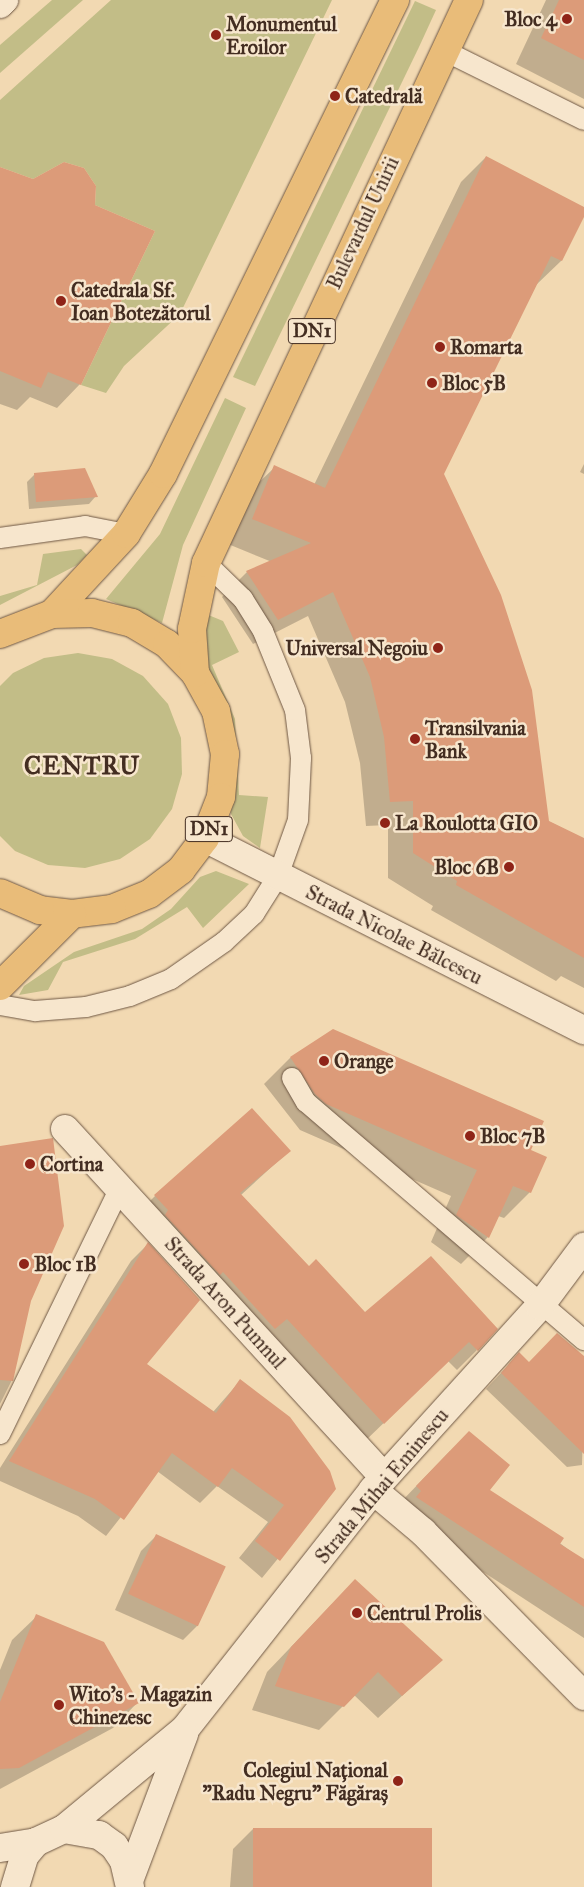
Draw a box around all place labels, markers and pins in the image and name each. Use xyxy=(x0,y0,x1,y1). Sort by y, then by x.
place label: Bloc 4 xyxy=(504,7,557,31)
place label: Monumentul Eroilor xyxy=(226,12,337,59)
marker: Bloc 4 xyxy=(561,13,573,25)
marker: Monumentul Eroilor xyxy=(210,29,222,41)
place label: Catedrală xyxy=(345,84,422,108)
marker: Catedrală xyxy=(329,90,341,102)
place label: Catedrala Sf. Ioan Botezătorul xyxy=(71,278,210,325)
marker: Catedrala Sf. Ioan Botezătorul xyxy=(55,295,67,307)
place label: Romarta xyxy=(450,335,522,359)
marker: Romarta xyxy=(434,341,446,353)
place label: Bloc 5B xyxy=(442,371,506,395)
marker: Bloc 5B xyxy=(426,377,438,389)
place label: Universal Negoiu xyxy=(285,636,428,660)
marker: Universal Negoiu xyxy=(432,642,444,654)
place label: Transilvania Bank xyxy=(425,716,526,763)
marker: Transilvania Bank xyxy=(409,733,421,745)
place label: La Roulotta GIO xyxy=(395,811,538,835)
marker: La Roulotta GIO xyxy=(379,817,391,829)
place label: Bloc 6B xyxy=(434,855,499,879)
marker: Bloc 6B xyxy=(503,861,515,873)
place label: Orange xyxy=(334,1049,394,1073)
marker: Orange xyxy=(318,1055,330,1067)
place label: Bloc 7B xyxy=(480,1124,545,1148)
marker: Bloc 7B xyxy=(464,1130,476,1142)
place label: Cortina xyxy=(40,1152,103,1176)
marker: Cortina xyxy=(24,1158,36,1170)
place label: Bloc 1B xyxy=(34,1252,97,1276)
marker: Bloc 1B xyxy=(18,1258,30,1270)
place label: Centrul Prolis xyxy=(367,1601,482,1625)
marker: Centrul Prolis xyxy=(351,1607,363,1619)
place label: Wito's - Magazin Chinezesc xyxy=(69,1682,212,1729)
marker: Wito's - Magazin Chinezesc xyxy=(53,1699,65,1711)
place label: Colegiul Național "Radu Negru" Făgăraș xyxy=(203,1758,388,1805)
marker: Colegiul Național "Radu Negru" Făgăraș xyxy=(392,1775,404,1787)

